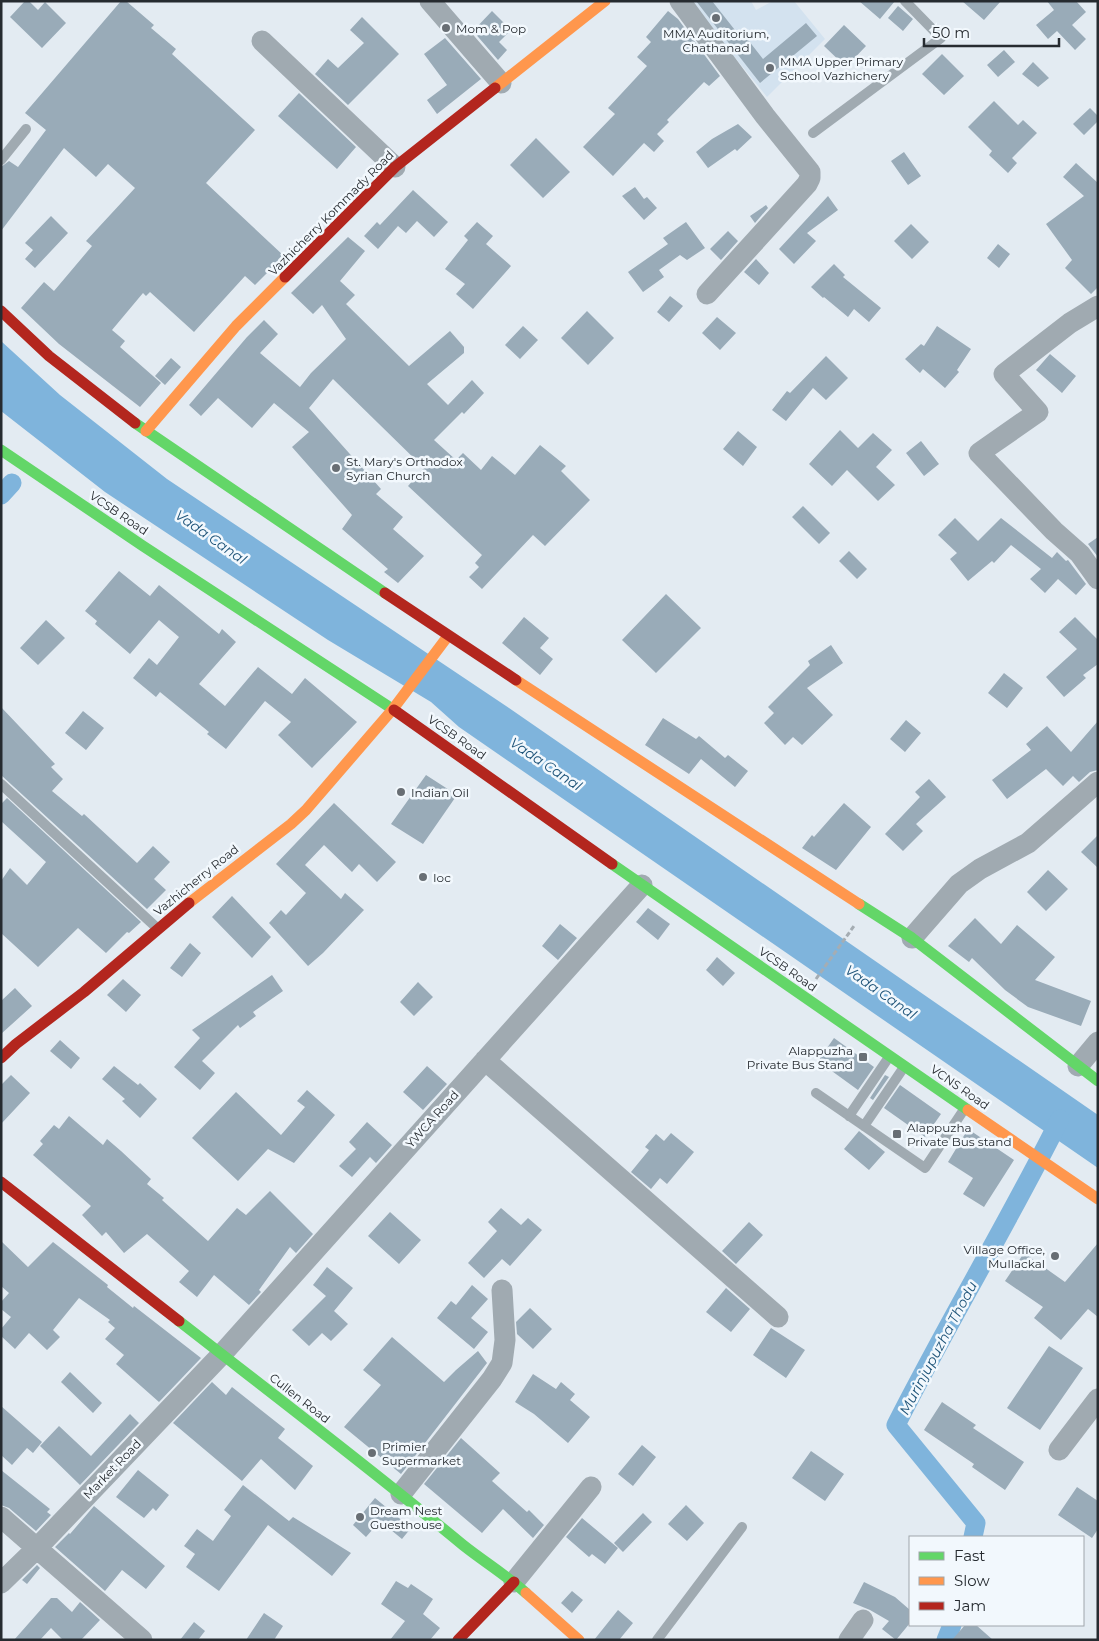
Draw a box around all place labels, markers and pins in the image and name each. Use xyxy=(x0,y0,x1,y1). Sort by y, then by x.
marker: MMA Auditorium, Chathanad xyxy=(710,12,722,24)
place label: Mom & Pop xyxy=(456,21,526,36)
marker: Mom & Pop xyxy=(440,22,452,34)
place label: MMA Auditorium, Chathanad xyxy=(663,26,769,55)
place label: MMA Upper Primary School Vazhichery xyxy=(780,54,903,83)
marker: MMA Upper Primary School Vazhichery xyxy=(764,62,776,74)
place label: St. Mary's Orthodox Syrian Church xyxy=(346,454,463,483)
marker: St. Mary's Orthodox Syrian Church xyxy=(330,462,342,474)
place label: Indian Oil xyxy=(411,785,469,800)
marker: Indian Oil xyxy=(395,786,407,798)
place label: Ioc xyxy=(433,870,451,885)
marker: Ioc xyxy=(417,871,429,883)
place label: Alappuzha Private Bus Stand xyxy=(747,1043,853,1072)
marker: Alappuzha Private Bus Stand xyxy=(857,1051,869,1063)
place label: Alappuzha Private Bus stand xyxy=(907,1120,1012,1149)
marker: Alappuzha Private Bus stand xyxy=(891,1128,903,1140)
place label: Village Office, Mullackal xyxy=(964,1242,1045,1271)
marker: Village Office, Mullackal xyxy=(1049,1250,1061,1262)
place label: Primier Supermarket xyxy=(382,1439,461,1468)
marker: Primier Supermarket xyxy=(366,1447,378,1459)
place label: Dream Nest Guesthouse xyxy=(370,1503,442,1532)
marker: Dream Nest Guesthouse xyxy=(354,1511,366,1523)

